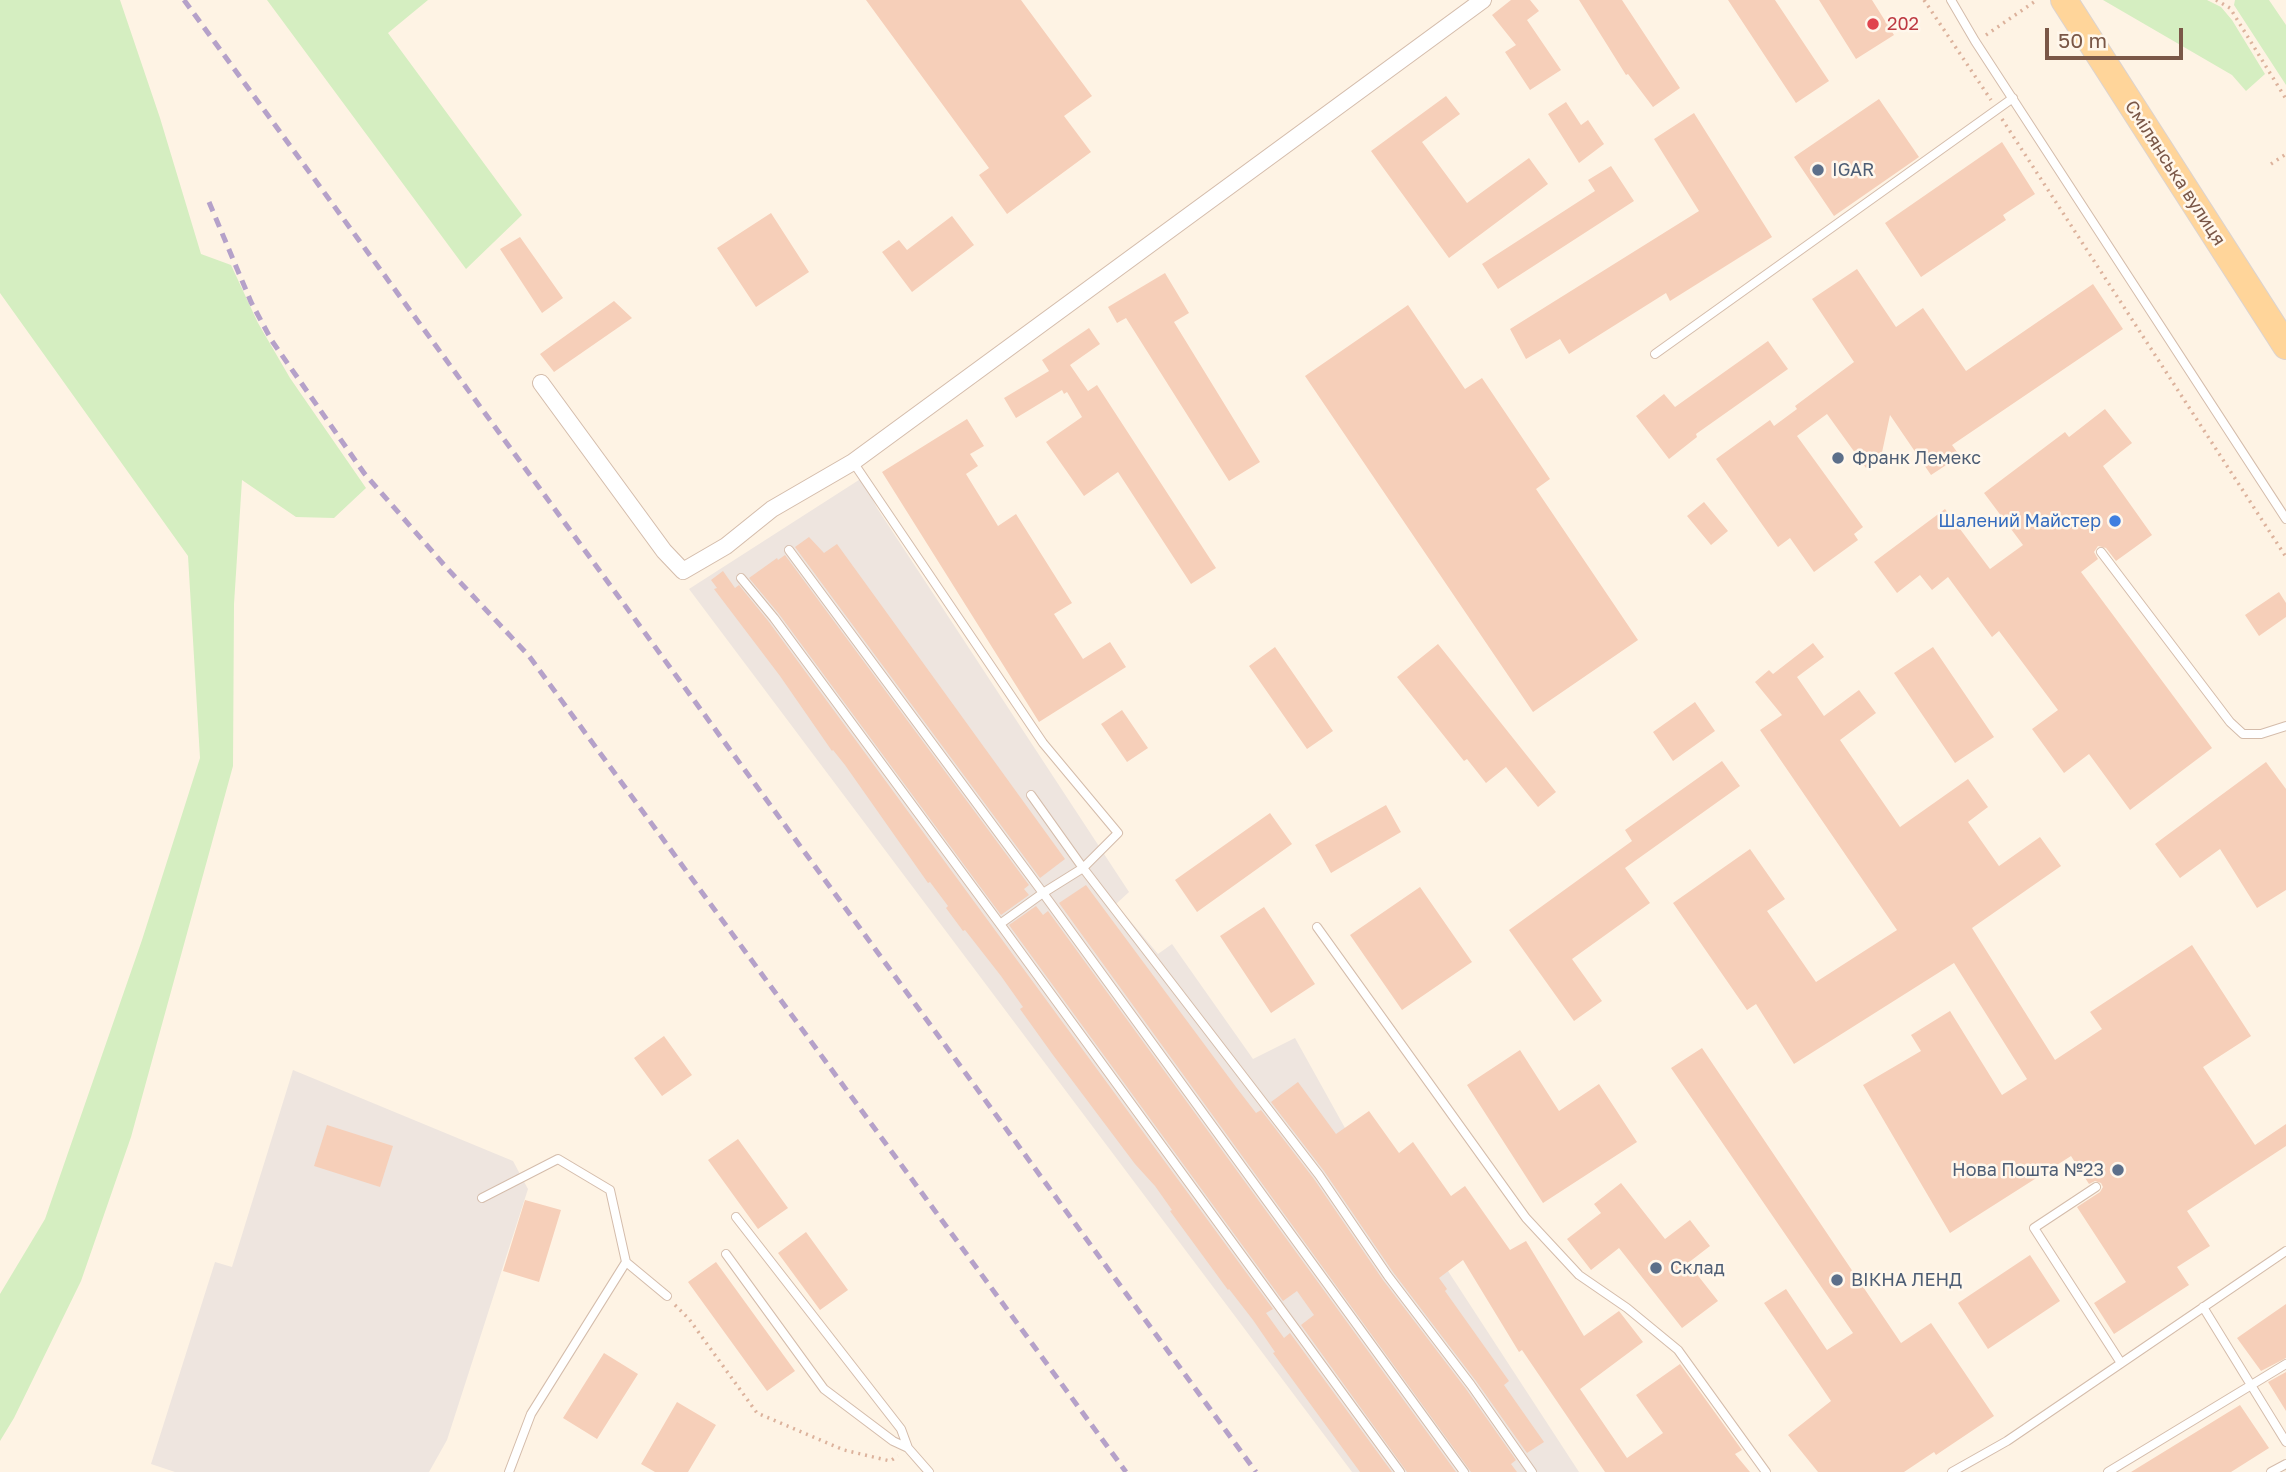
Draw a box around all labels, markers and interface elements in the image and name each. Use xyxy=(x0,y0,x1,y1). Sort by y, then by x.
place label: 202 xyxy=(1887,13,1919,35)
scale bar xyxy=(2048,14,2186,58)
marker: 202 xyxy=(1865,16,1881,32)
text: 50 m xyxy=(2058,27,2107,53)
street label: Смілянська вулиця xyxy=(2120,96,2230,250)
place label: IGAR xyxy=(1832,159,1874,181)
marker: IGAR xyxy=(1810,162,1826,178)
place label: Франк Лемекс xyxy=(1852,447,1981,469)
marker: Франк Лемекс xyxy=(1830,450,1846,466)
place label: Шалений Майстер xyxy=(1938,510,2101,532)
marker: Шалений Майстер xyxy=(2107,513,2123,529)
place label: Нова Пошта №23 xyxy=(1952,1159,2104,1181)
marker: Нова Пошта №23 xyxy=(2110,1162,2126,1178)
place label: Склад xyxy=(1670,1257,1725,1279)
marker: Склад xyxy=(1648,1260,1664,1276)
place label: ВІКНА ЛЕНД xyxy=(1851,1269,1962,1291)
marker: ВІКНА ЛЕНД xyxy=(1829,1272,1845,1288)

